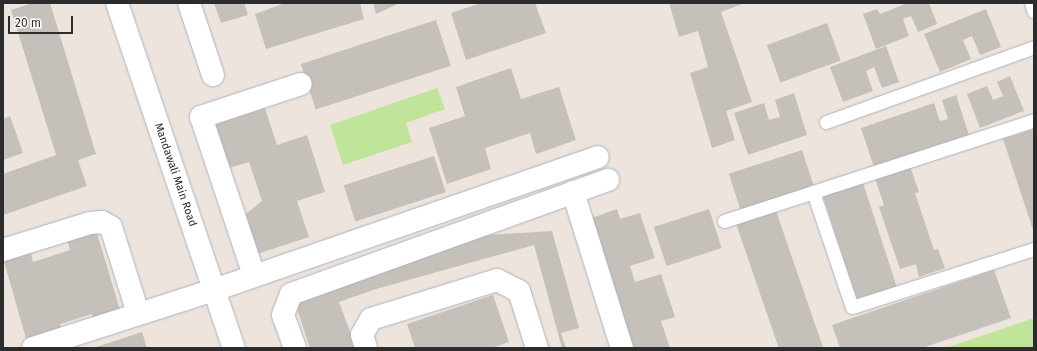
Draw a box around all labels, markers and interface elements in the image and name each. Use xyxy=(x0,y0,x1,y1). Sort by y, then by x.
scale bar xyxy=(10,8,75,34)
text: 20 m xyxy=(15,16,41,30)
street label: Mandawali Main Road xyxy=(151,121,199,229)

